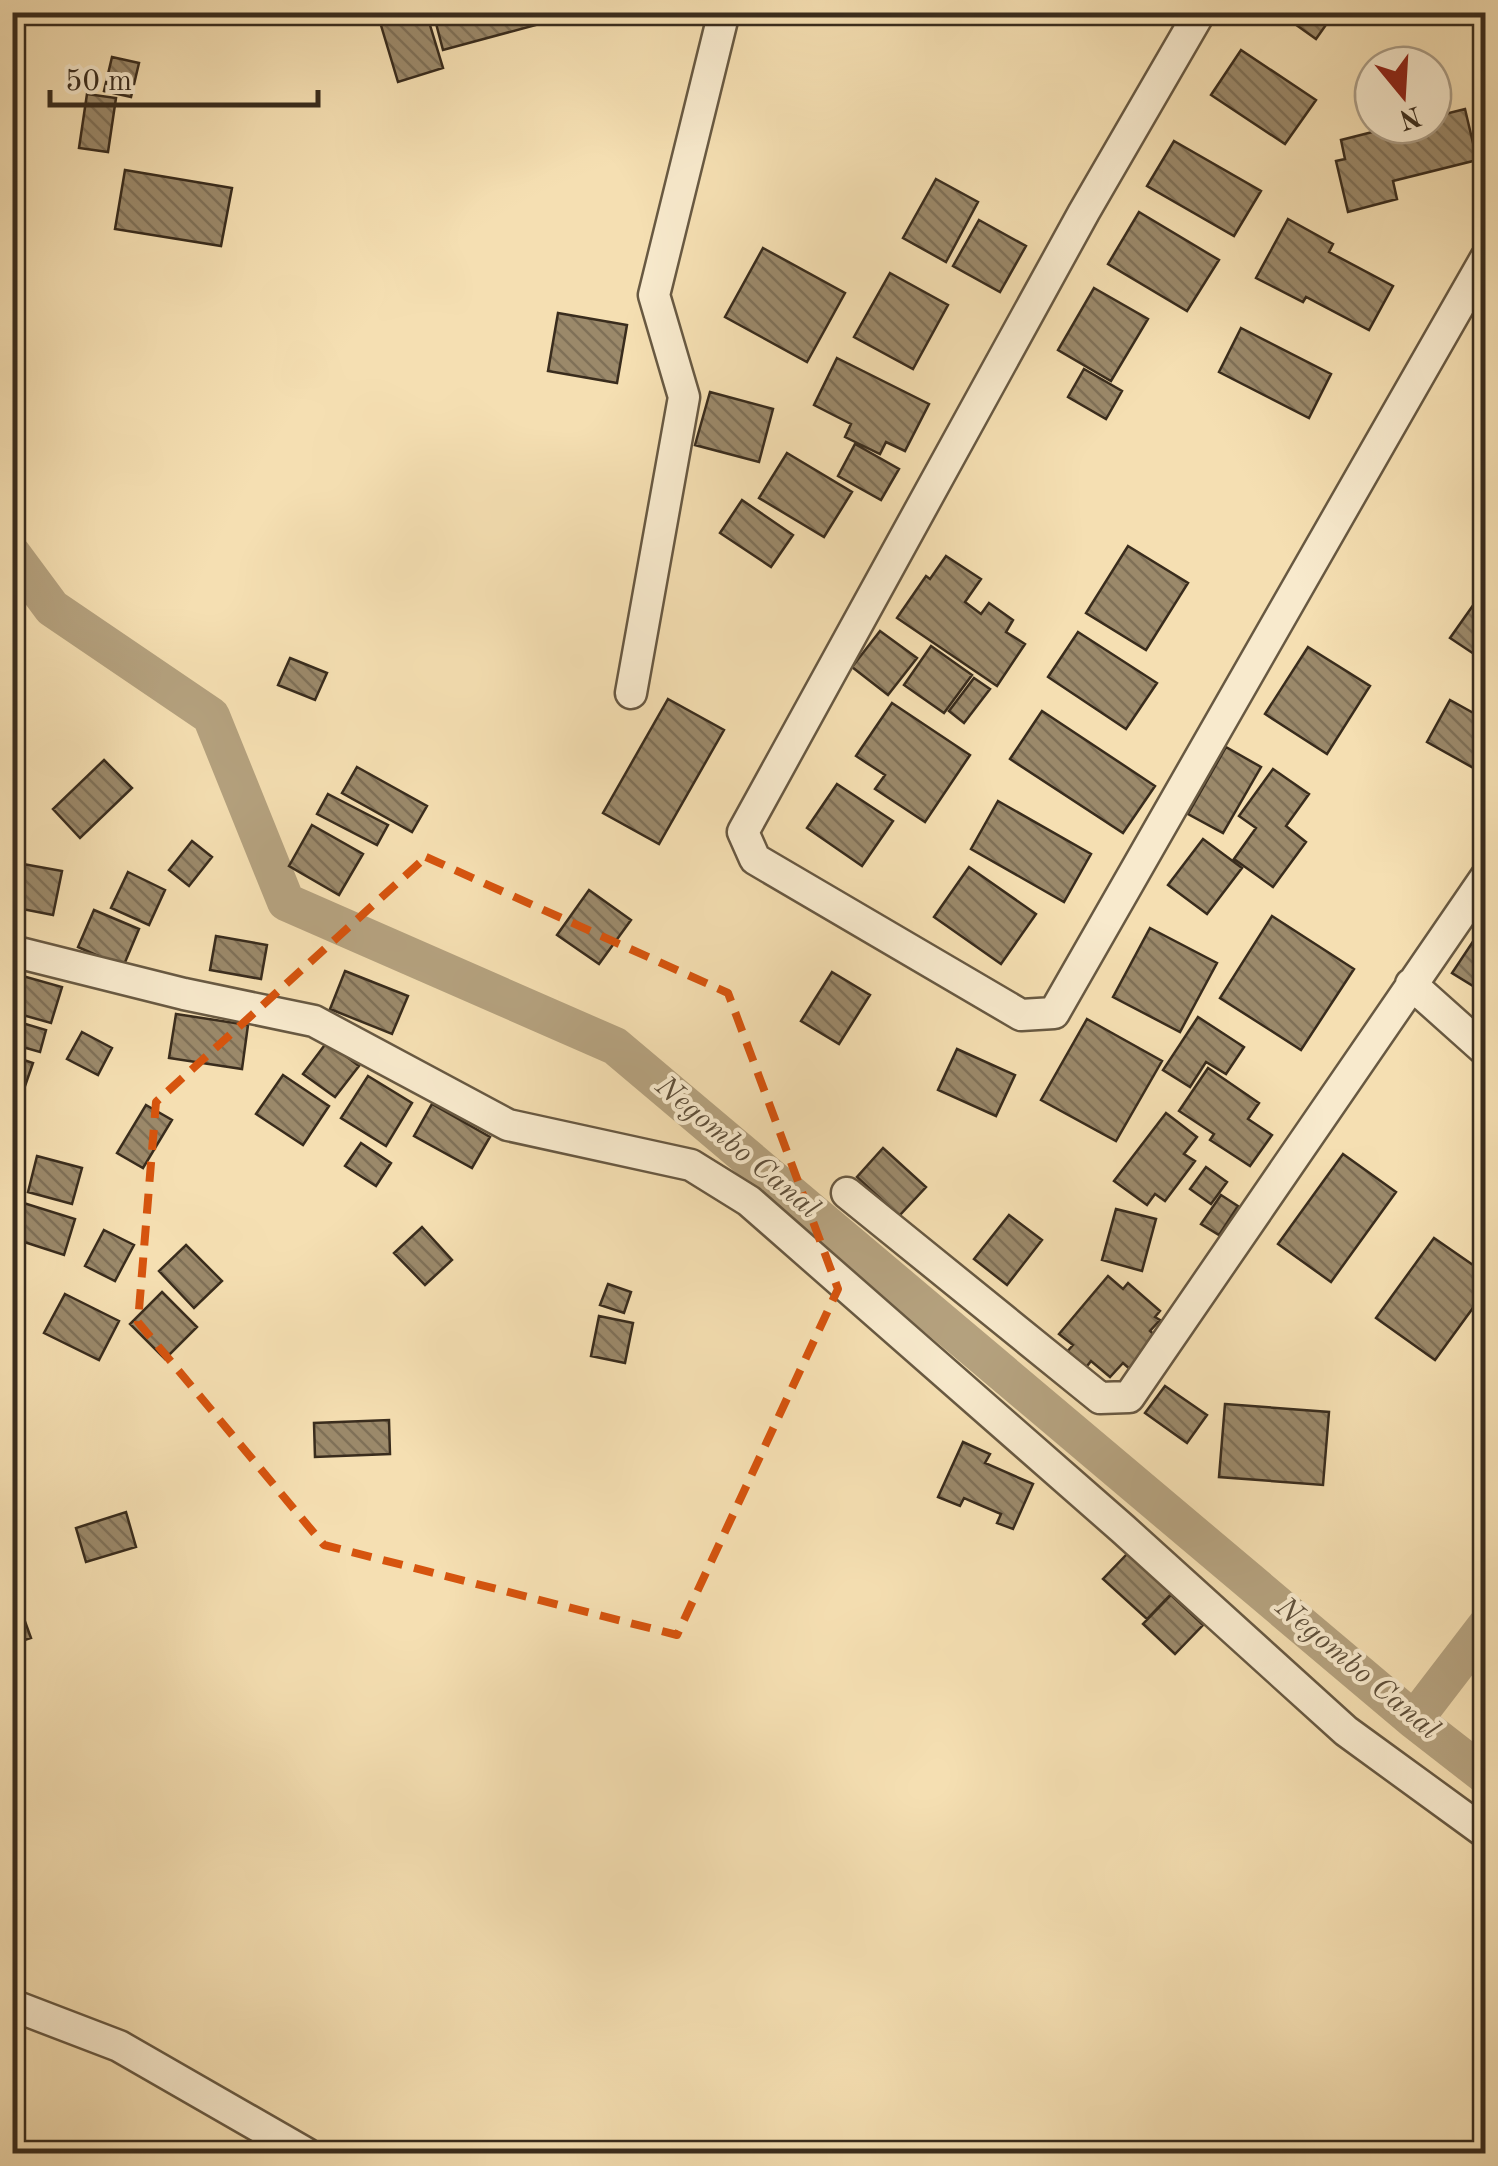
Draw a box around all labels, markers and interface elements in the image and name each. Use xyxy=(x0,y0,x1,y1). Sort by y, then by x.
scale bar xyxy=(50,45,318,107)
north arrow xyxy=(1353,45,1453,145)
text: 50 m xyxy=(65,67,132,97)
text: N xyxy=(1395,99,1424,133)
water label: Negombo Canal xyxy=(649,1071,825,1225)
water label: Negombo Canal xyxy=(1269,1592,1445,1746)

